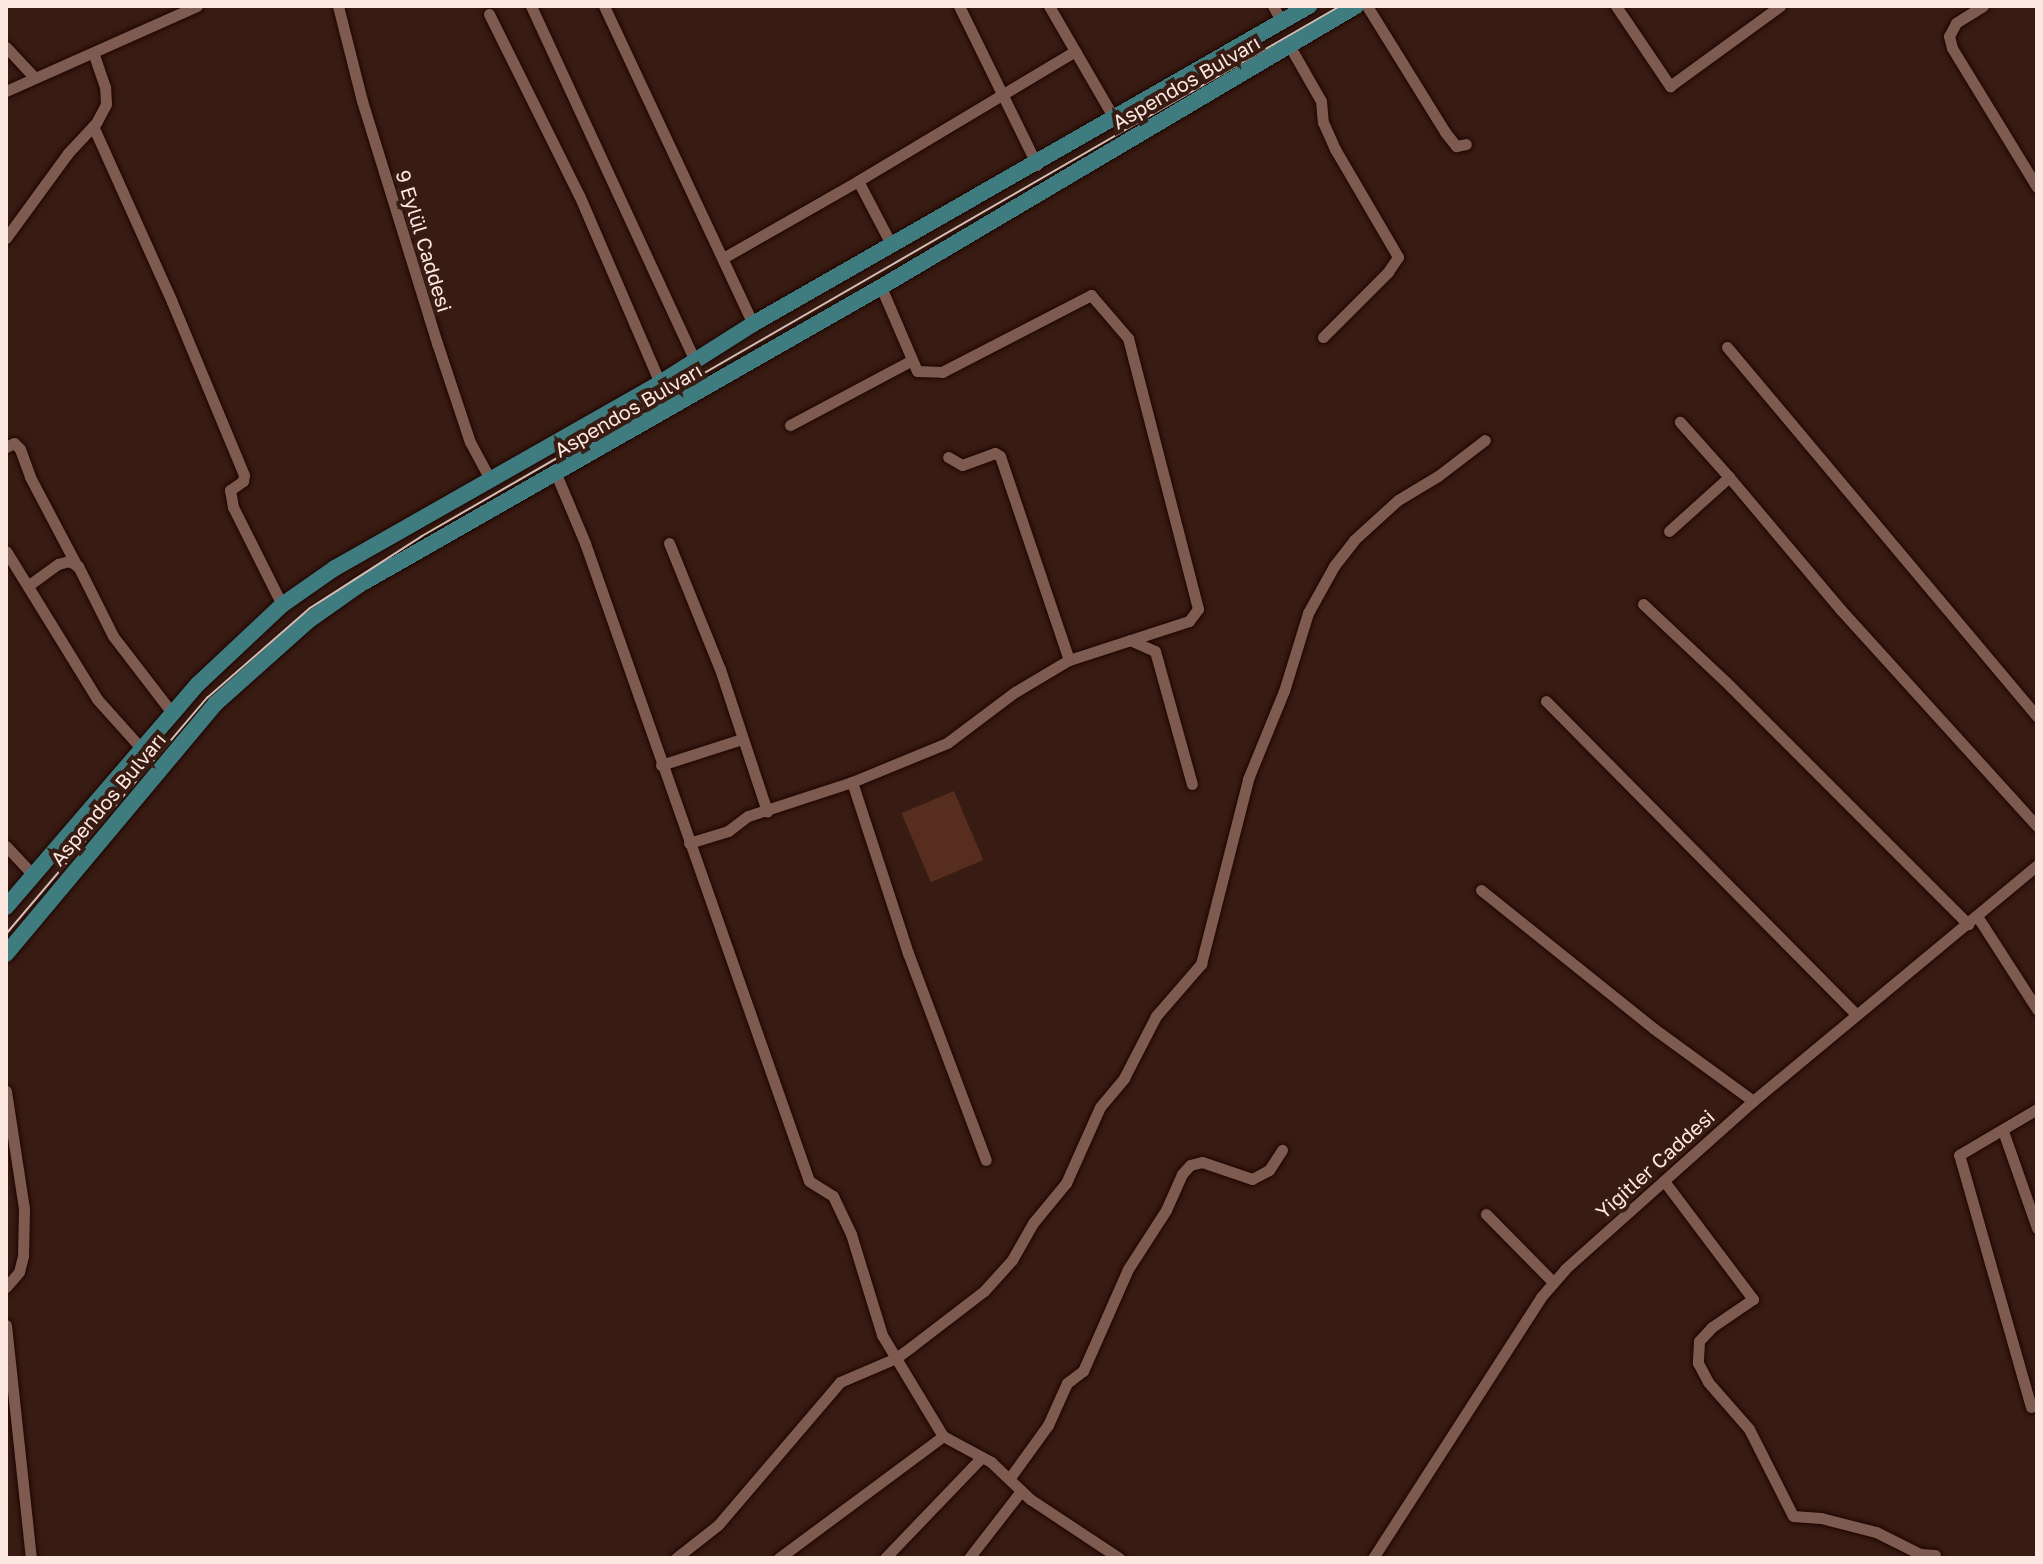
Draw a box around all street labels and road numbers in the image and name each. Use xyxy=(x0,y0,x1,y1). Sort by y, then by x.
street label: Aspendos Bulvarı xyxy=(1108,30,1264,134)
street label: 9 Eylül Caddesi xyxy=(391,167,457,315)
street label: Aspendos Bulvarı xyxy=(550,358,706,462)
street label: Aspendos Bulvarı xyxy=(45,727,171,871)
street label: Yiğitler Caddesi xyxy=(1591,1104,1719,1224)

